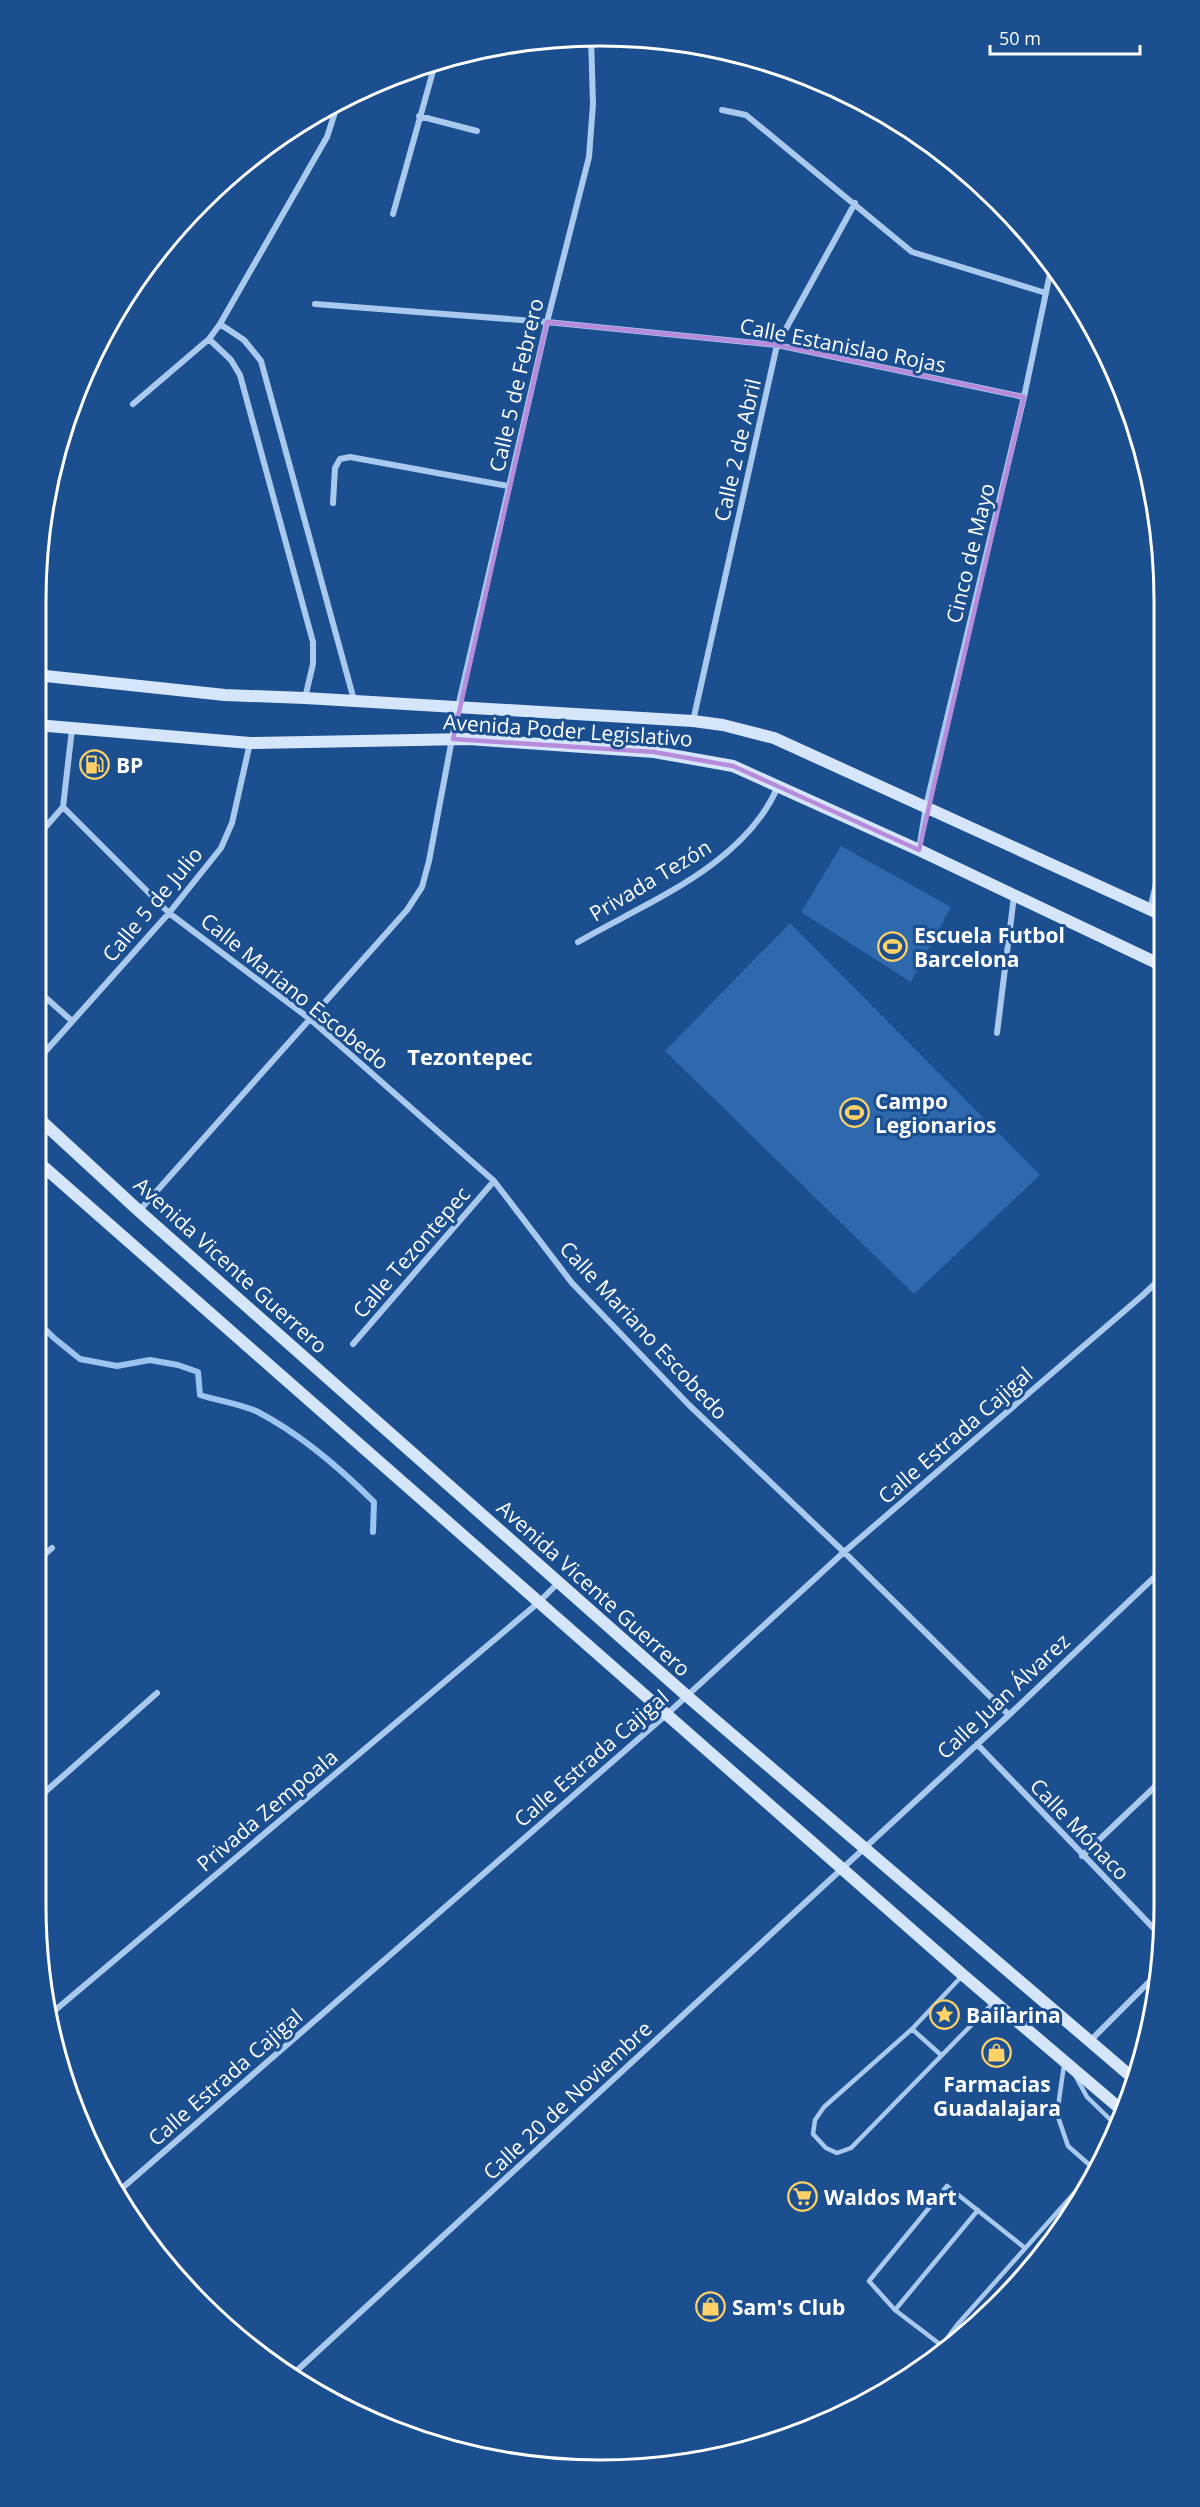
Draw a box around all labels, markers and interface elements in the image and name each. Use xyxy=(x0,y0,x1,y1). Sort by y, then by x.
scale bar xyxy=(990,18,1140,56)
text: 50 m xyxy=(999,26,1041,50)
street label: Calle 5 de Febrero xyxy=(482,295,550,475)
street label: Calle Estanislao Rojas xyxy=(738,311,948,379)
street label: Calle 2 de Abril xyxy=(707,376,767,524)
street label: Cinco de Mayo xyxy=(939,480,1001,626)
street label: Avenida Poder Legislativo xyxy=(442,707,694,753)
fuel station icon: BP xyxy=(79,749,111,781)
place label: BP xyxy=(116,751,143,779)
street label: Privada Tezón xyxy=(584,833,716,927)
street label: Calle 5 de Julio xyxy=(96,841,208,967)
street label: Calle Mariano Escobedo xyxy=(195,906,395,1076)
place label: Escuela Futbol Barcelona xyxy=(914,921,1065,973)
sports icon: Escuela Futbol Barcelona xyxy=(877,931,909,963)
district label: Tezontepec xyxy=(407,1041,533,1071)
place label: Campo Legionarios xyxy=(875,1087,996,1139)
sports icon: Campo Legionarios xyxy=(838,1097,870,1129)
street label: Avenida Vicente Guerrero xyxy=(128,1171,334,1359)
street label: Calle Tezontepec xyxy=(346,1180,476,1324)
street label: Calle Mariano Escobedo xyxy=(554,1235,734,1425)
street label: Calle Estrada Cajigal xyxy=(872,1360,1038,1510)
street label: Avenida Vicente Guerrero xyxy=(491,1494,697,1682)
street label: Calle Juan Álvarez xyxy=(930,1627,1076,1765)
street label: Calle Estrada Cajigal xyxy=(508,1683,674,1833)
street label: Privada Zempoala xyxy=(191,1743,343,1877)
street label: Calle Mónaco xyxy=(1024,1772,1136,1886)
place icon: Bailarina xyxy=(929,1999,961,2031)
place label: Bailarina xyxy=(966,2001,1061,2029)
street label: Calle Estrada Cajigal xyxy=(142,2002,308,2152)
street label: Calle 20 de Noviembre xyxy=(477,2014,657,2186)
shop icon: Farmacias Guadalajara xyxy=(981,2037,1013,2069)
place label: Farmacias Guadalajara xyxy=(933,2070,1061,2122)
supermarket icon: Waldos Mart xyxy=(787,2181,819,2213)
place label: Waldos Mart xyxy=(824,2183,957,2211)
shop icon: Sam's Club xyxy=(695,2291,727,2323)
place label: Sam's Club xyxy=(732,2293,845,2321)

